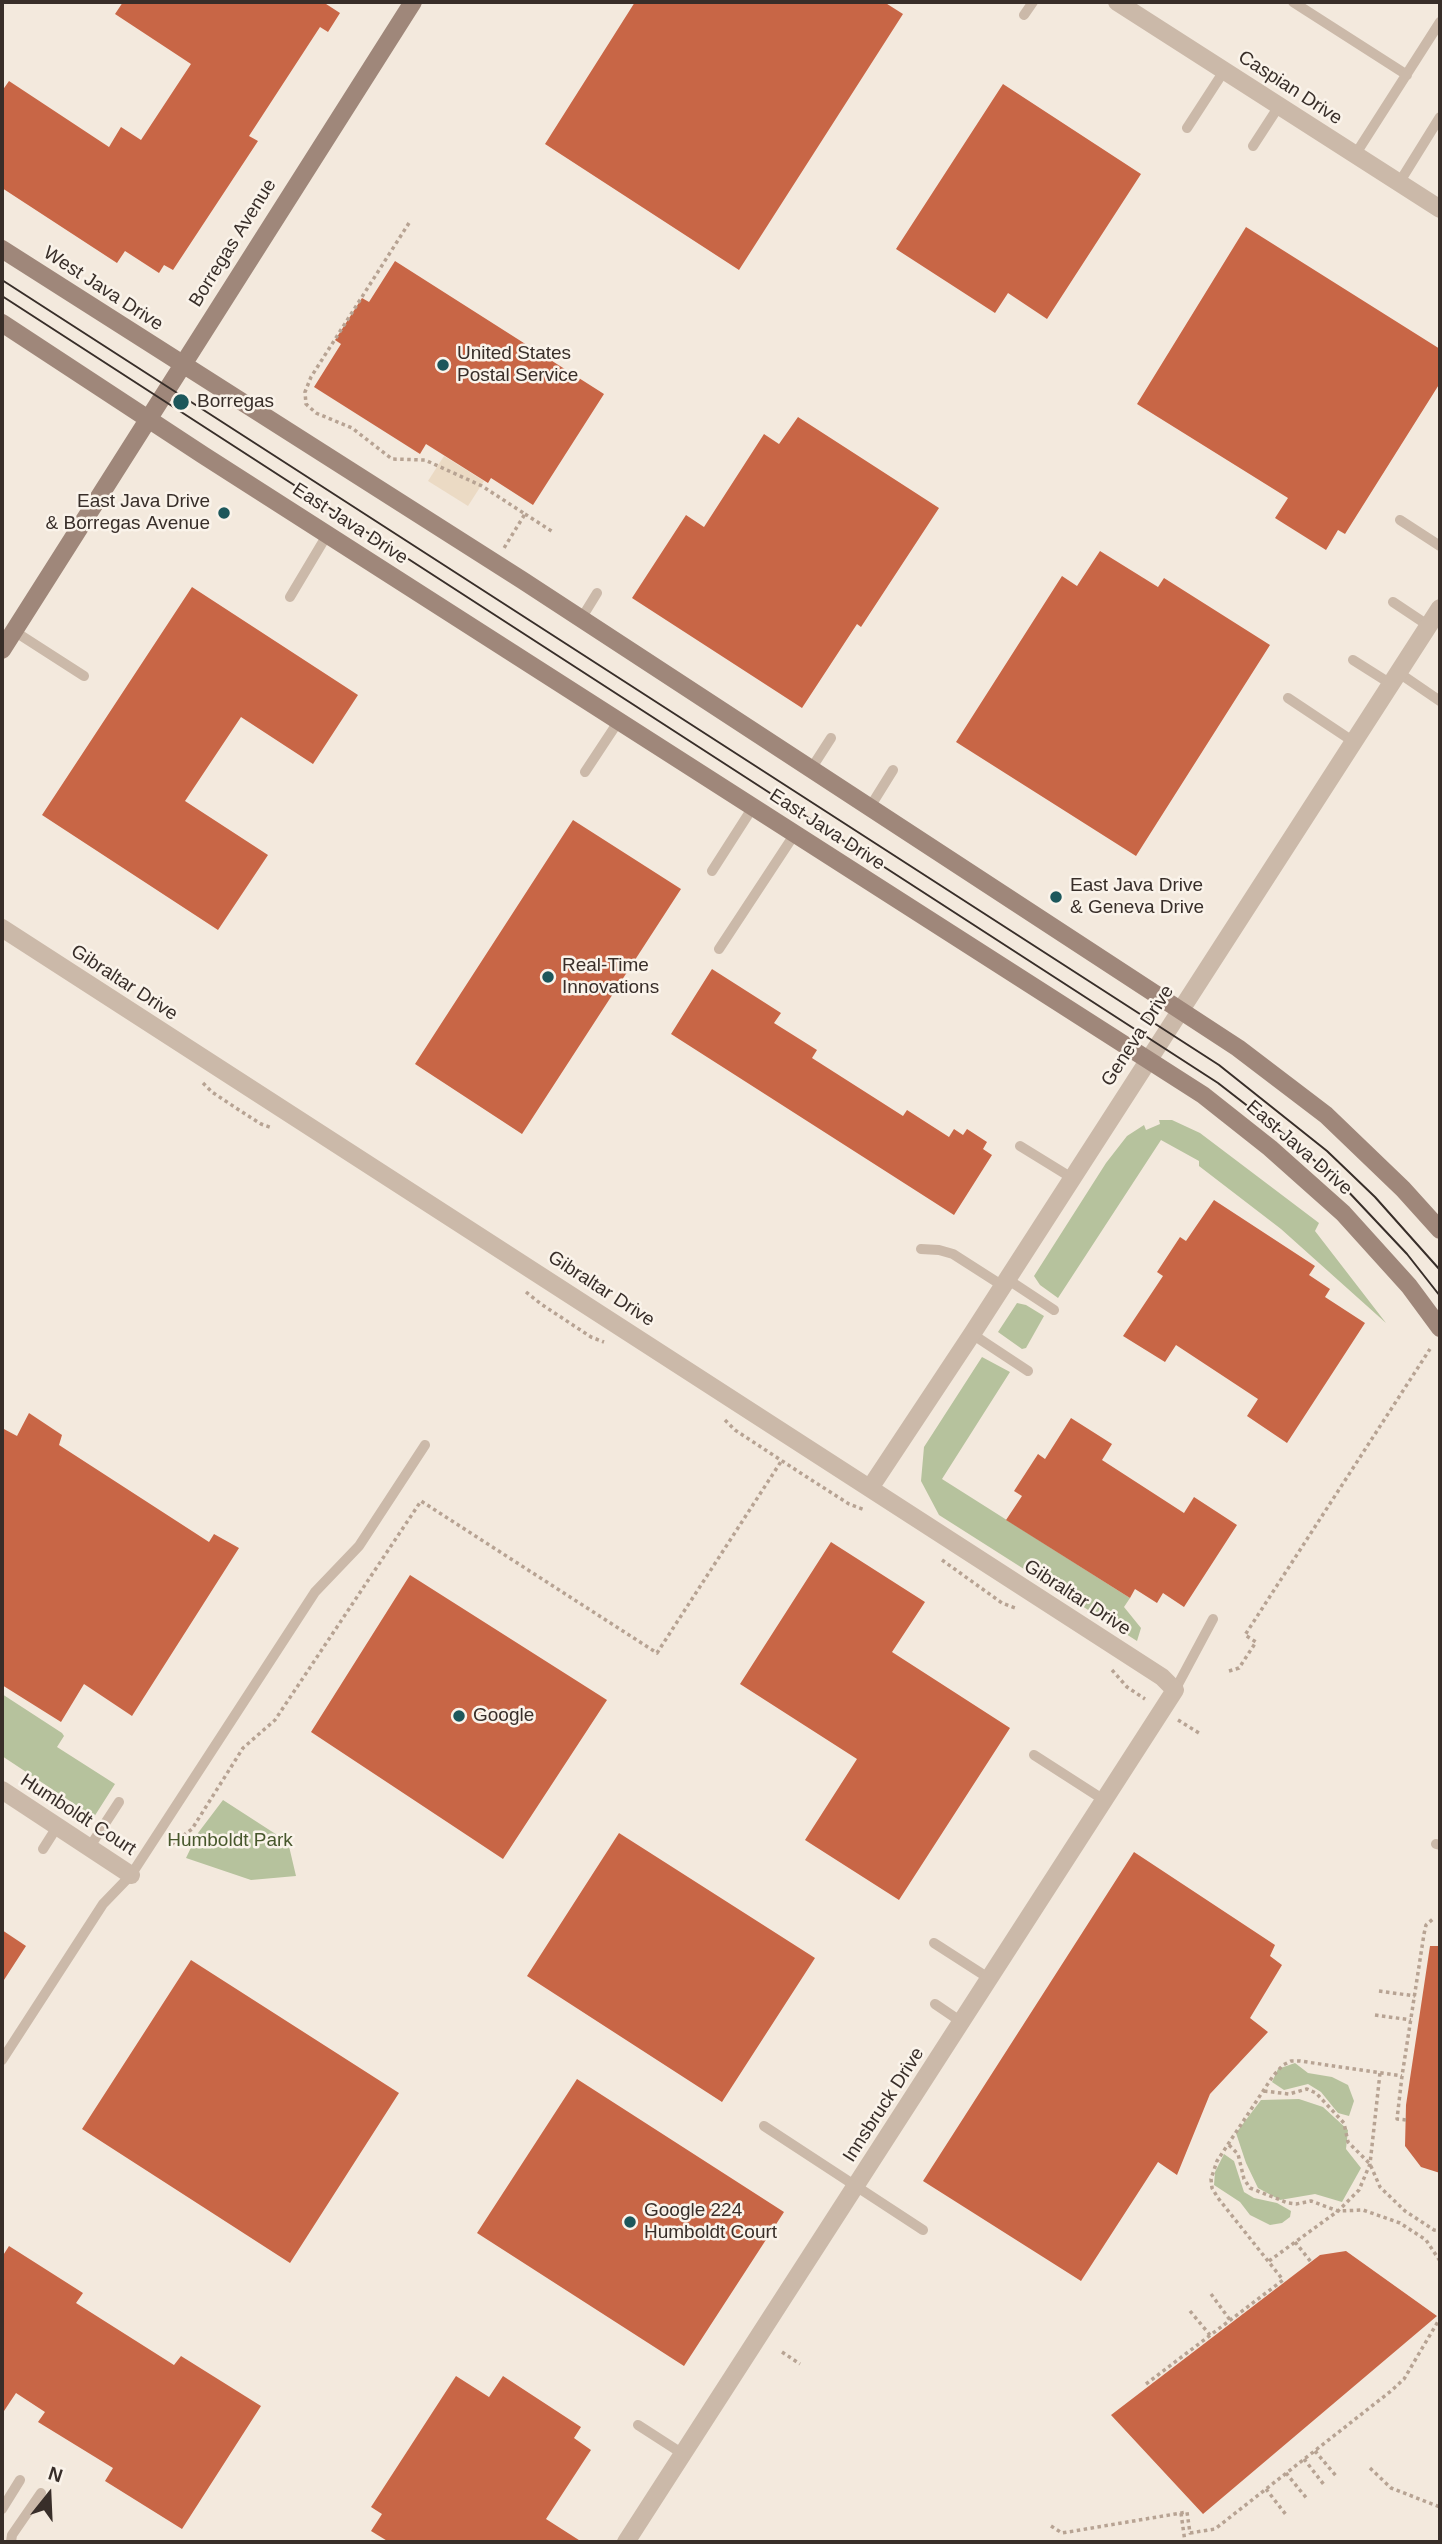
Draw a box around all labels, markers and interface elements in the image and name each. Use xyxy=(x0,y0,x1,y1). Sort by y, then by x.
street label: Caspian Drive xyxy=(1234,46,1346,130)
street label: Borregas Avenue xyxy=(185,175,281,311)
street label: West Java Drive xyxy=(39,242,167,336)
place label: United States Postal Service xyxy=(457,343,578,387)
marker: United States Postal Service xyxy=(435,357,451,373)
place label: Borregas xyxy=(197,391,274,413)
marker: Borregas xyxy=(171,392,191,412)
street label: East Java Drive xyxy=(288,478,412,570)
place label: East Java Drive & Borregas Avenue xyxy=(46,491,210,535)
marker: East Java Drive & Borregas Avenue xyxy=(216,505,232,521)
street label: East Java Drive xyxy=(765,784,889,876)
place label: East Java Drive & Geneva Drive xyxy=(1070,875,1204,919)
marker: East Java Drive & Geneva Drive xyxy=(1048,889,1064,905)
street label: Gibraltar Drive xyxy=(66,940,182,1026)
place label: Real-Time Innovations xyxy=(562,955,659,999)
marker: Real-Time Innovations xyxy=(540,969,556,985)
street label: Geneva Drive xyxy=(1097,981,1179,1091)
street label: East Java Drive xyxy=(1241,1096,1357,1200)
street label: Gibraltar Drive xyxy=(543,1246,659,1332)
street label: Gibraltar Drive xyxy=(1019,1555,1135,1641)
place label: Google xyxy=(473,1705,534,1727)
marker: Google xyxy=(451,1708,467,1724)
street label: Humboldt Court xyxy=(16,1769,140,1861)
park label: Humboldt Park xyxy=(167,1830,293,1852)
street label: Innsbruck Drive xyxy=(838,2043,930,2167)
place label: Google 224 Humboldt Court xyxy=(644,2200,777,2244)
marker: Google 224 Humboldt Court xyxy=(622,2214,638,2230)
north arrow xyxy=(14,2460,84,2530)
text: N xyxy=(46,2462,65,2487)

